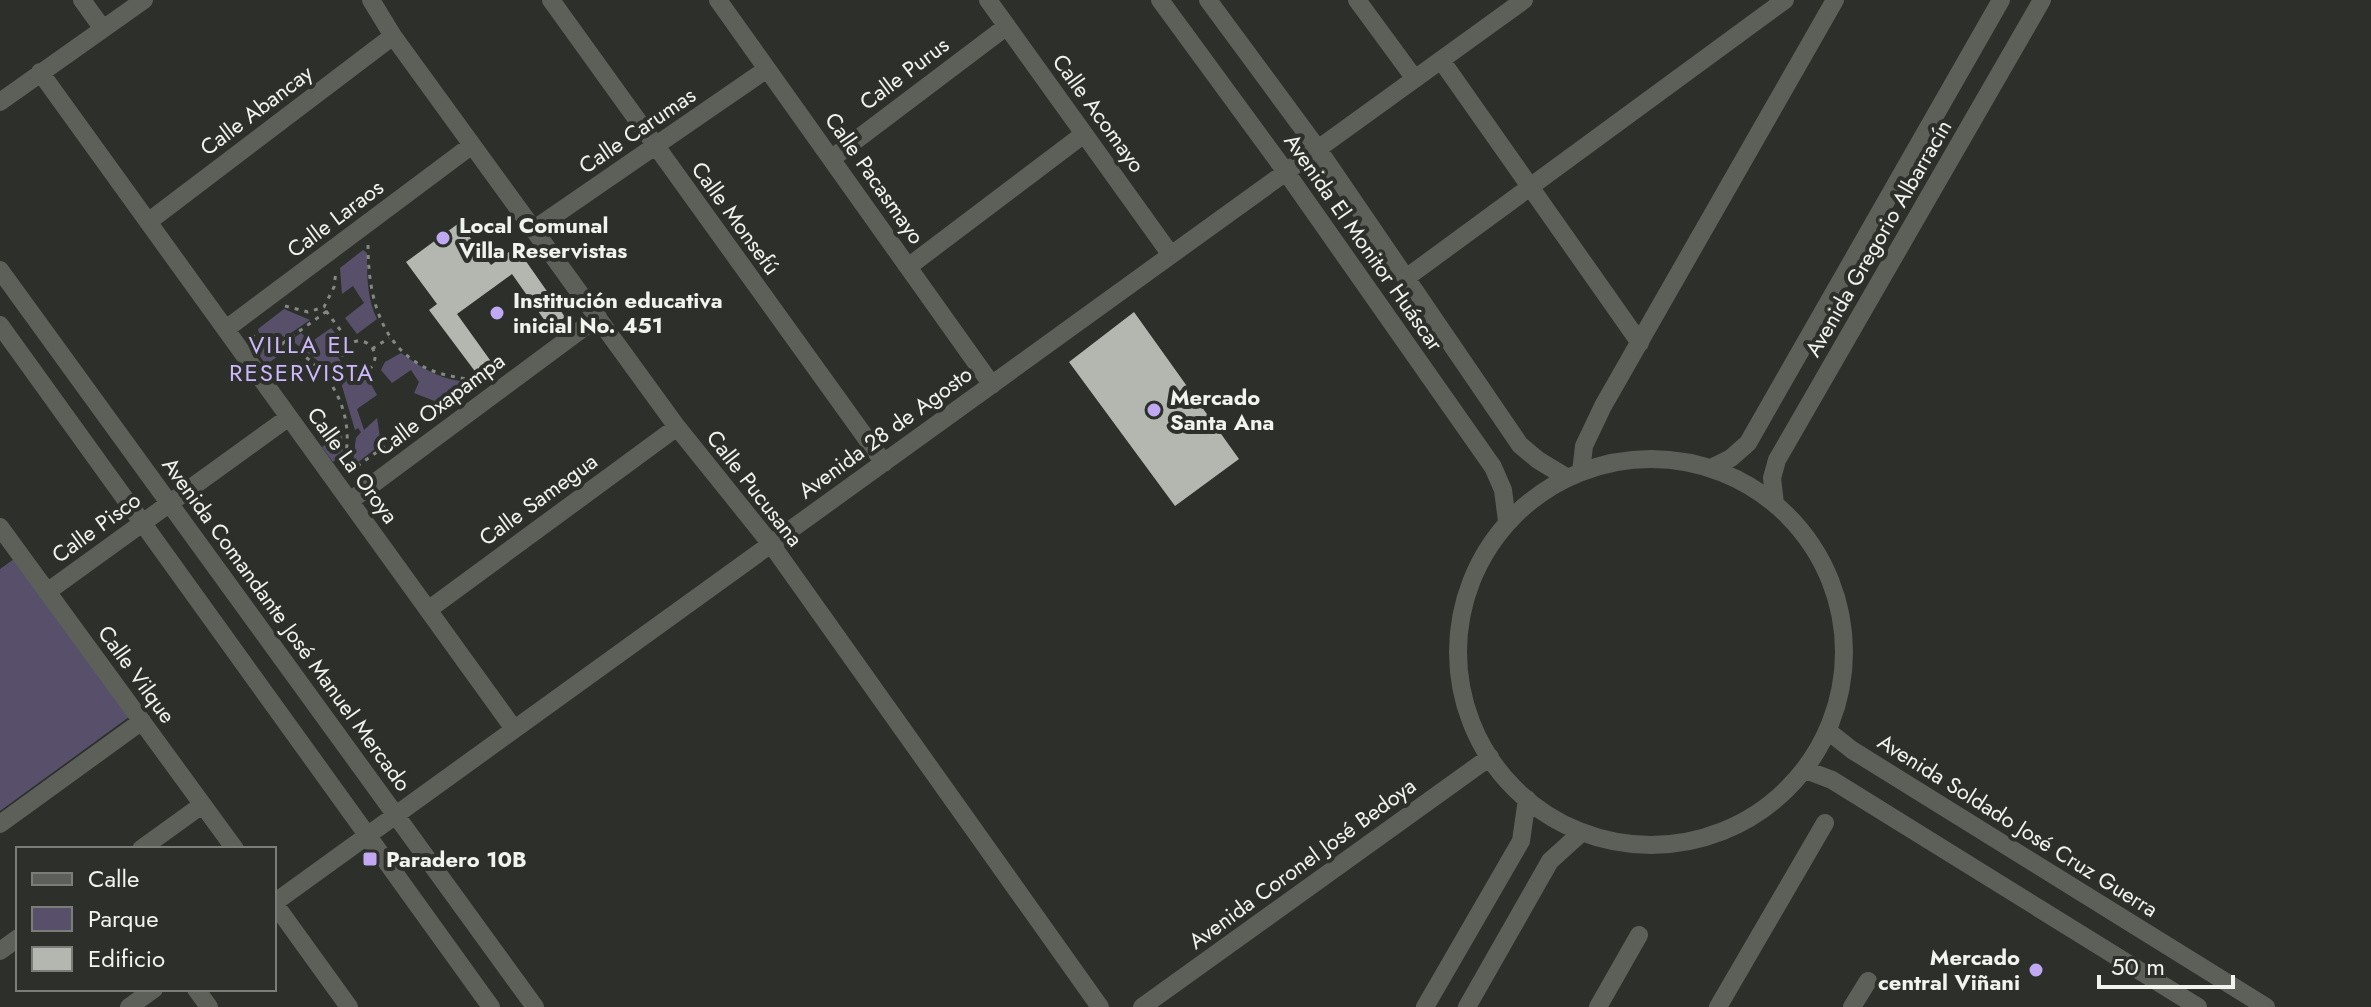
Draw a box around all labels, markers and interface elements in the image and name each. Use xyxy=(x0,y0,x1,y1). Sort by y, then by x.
street label: Calle Purus xyxy=(853,29,956,117)
street label: Calle Acomayo xyxy=(1045,47,1153,179)
street label: Calle Abancay xyxy=(193,57,319,163)
street label: Calle Carumas xyxy=(572,79,702,181)
street label: Calle Pacasmayo xyxy=(818,105,932,251)
street label: Avenida Gregorio Albarracín xyxy=(1797,113,1959,363)
street label: Avenida El Monitor Huáscar xyxy=(1277,127,1452,358)
street label: Calle Monsefú xyxy=(684,155,788,281)
street label: Calle Laraos xyxy=(280,171,390,265)
place label: Local Comunal Villa Reservistas xyxy=(458,209,627,266)
marker: Local Comunal Villa Reservistas xyxy=(434,229,452,247)
place label: Institución educativa inicial No. 451 xyxy=(513,284,723,341)
marker: Institución educativa inicial No. 451 xyxy=(488,304,506,322)
district label: VILLA EL RESERVISTA xyxy=(229,327,375,390)
street label: Calle Oxapampa xyxy=(369,345,511,463)
street label: Avenida 28 de Agosto xyxy=(791,358,979,506)
place label: Mercado Santa Ana xyxy=(1170,381,1274,438)
street label: Calle La Oroya xyxy=(300,400,406,530)
marker: Mercado Santa Ana xyxy=(1145,401,1163,419)
street label: Calle Pucusana xyxy=(699,423,811,553)
street label: Calle Samegua xyxy=(472,445,604,553)
street label: Avenida Comandante José Manuel Mercado xyxy=(155,450,419,798)
street label: Calle Pisco xyxy=(45,484,147,570)
street label: Calle Vilque xyxy=(90,618,184,730)
street label: Avenida Soldado José Cruz Guerra xyxy=(1872,725,2164,925)
street label: Avenida Coronel José Bedoya xyxy=(1182,769,1422,957)
place label: Paradero 10B xyxy=(386,843,527,875)
legend xyxy=(16,847,276,991)
marker: Paradero 10B xyxy=(361,850,379,868)
text: Calle xyxy=(88,861,139,896)
text: Parque xyxy=(88,901,159,936)
scale bar xyxy=(2099,939,2233,989)
text: Edificio xyxy=(88,941,165,976)
place label: Mercado central Viñani xyxy=(1878,941,2020,998)
text: 50 m xyxy=(2111,949,2165,984)
marker: Mercado central Viñani xyxy=(2027,961,2045,979)

